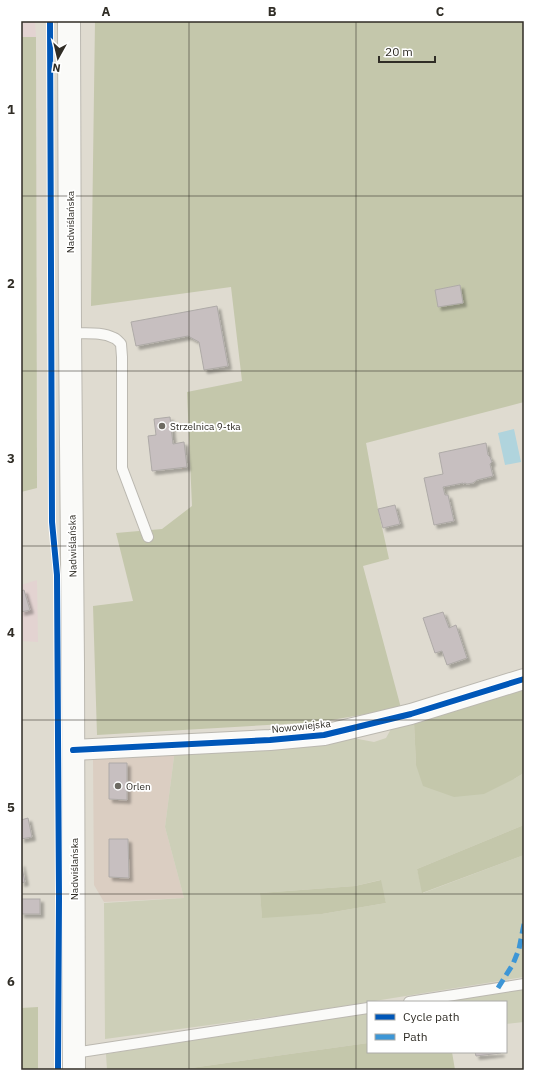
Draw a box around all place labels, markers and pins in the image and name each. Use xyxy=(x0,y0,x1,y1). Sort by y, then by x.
place label: Strzelnica 9-tka xyxy=(170,420,241,433)
marker: Strzelnica 9-tka xyxy=(157,421,167,431)
place label: Orlen xyxy=(126,780,151,793)
marker: Orlen xyxy=(113,781,123,791)

